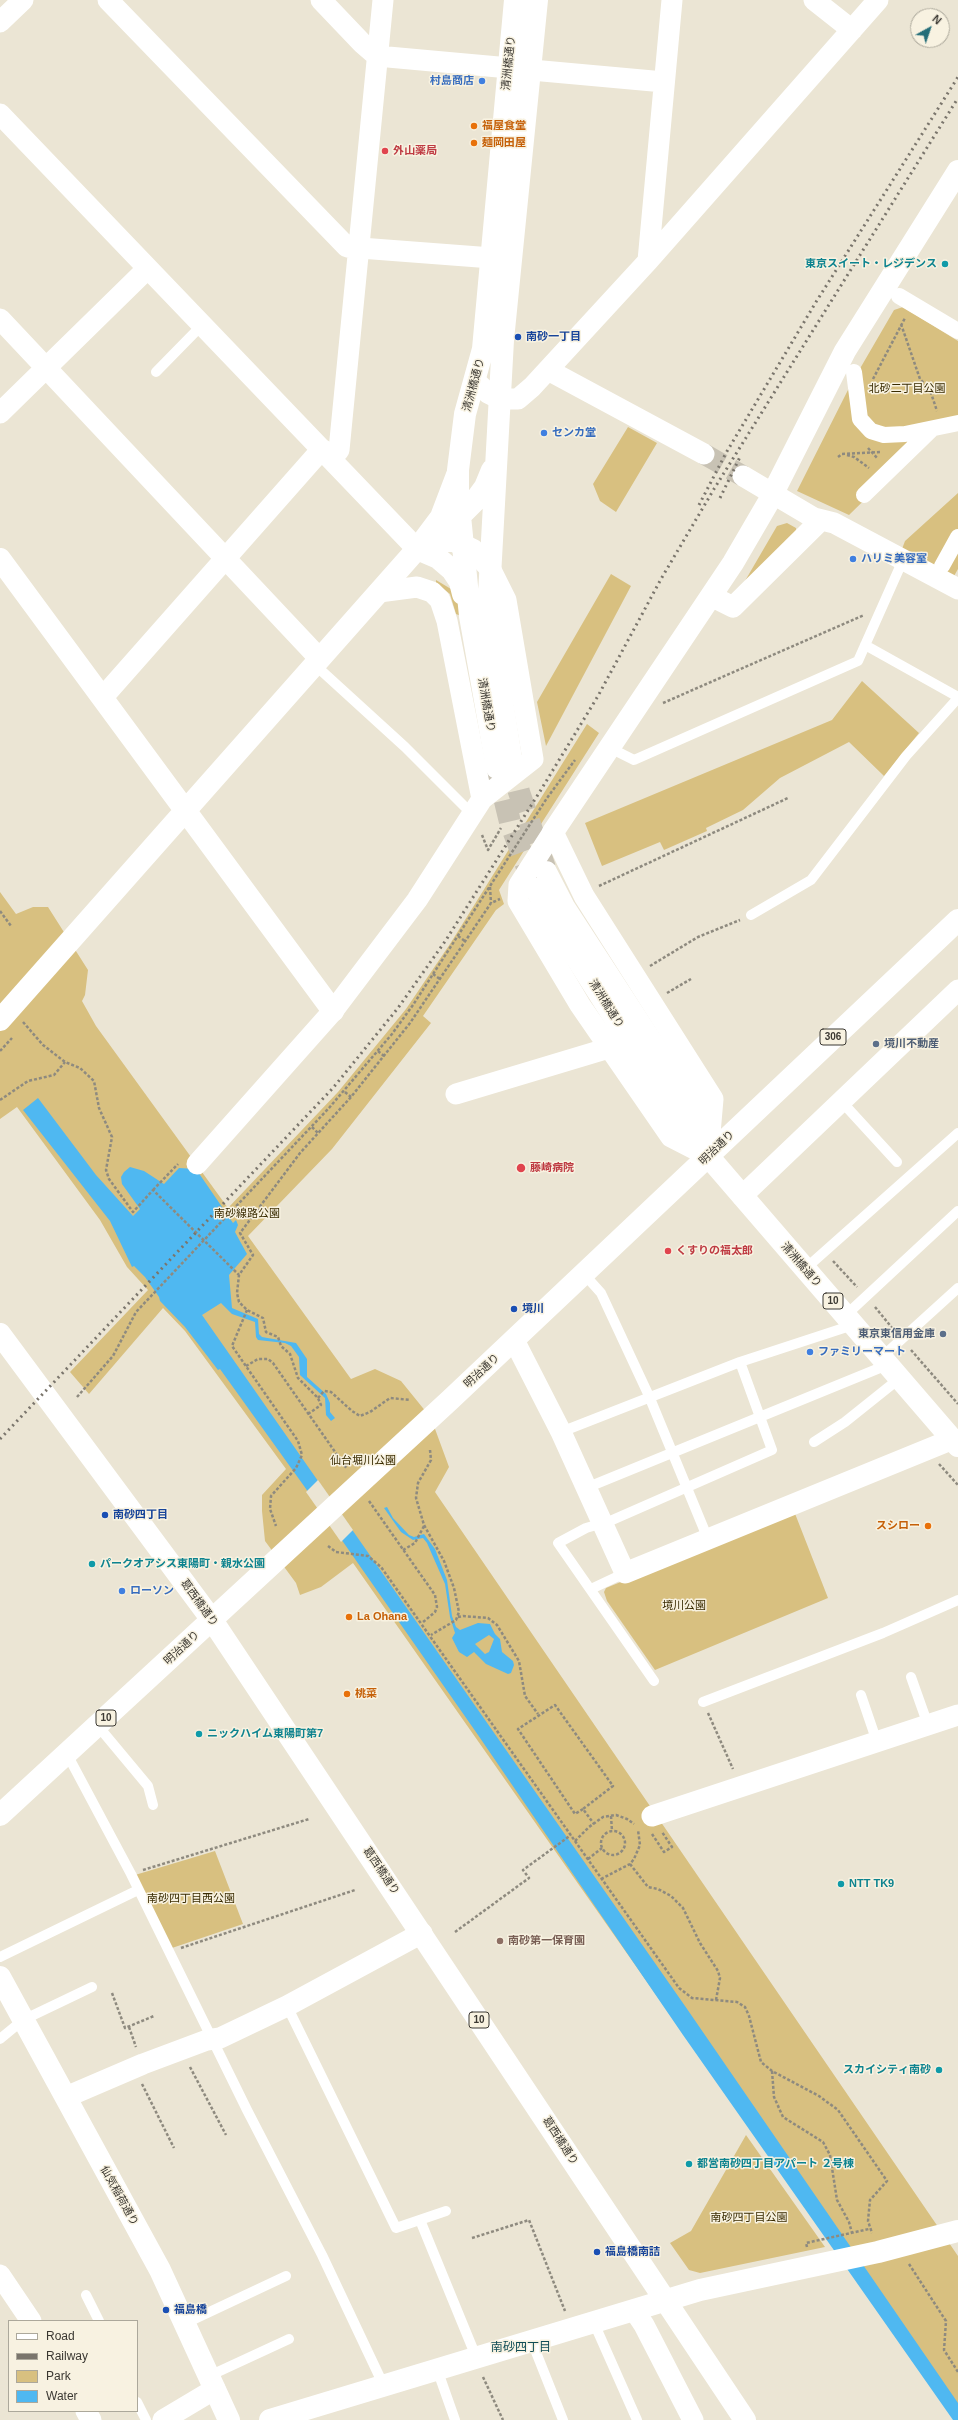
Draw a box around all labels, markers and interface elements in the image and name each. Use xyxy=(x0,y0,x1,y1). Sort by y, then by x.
north arrow xyxy=(910,8,950,48)
text: N xyxy=(930,12,944,27)
street label: 清洲橋通り xyxy=(500,35,518,91)
place label: 村島商店 xyxy=(430,74,474,88)
marker: 村島商店 xyxy=(477,76,487,86)
place label: 福屋食堂 xyxy=(482,119,526,133)
marker: 福屋食堂 xyxy=(469,121,479,131)
place label: 麺岡田屋 xyxy=(482,136,526,150)
marker: 麺岡田屋 xyxy=(469,138,479,148)
place label: 外山薬局 xyxy=(393,144,437,158)
marker: 外山薬局 xyxy=(380,146,390,156)
place label: 東京スイート・レジデンス xyxy=(805,257,937,271)
marker: 東京スイート・レジデンス xyxy=(940,259,950,269)
place label: 南砂一丁目 xyxy=(526,330,581,344)
marker: 南砂一丁目 xyxy=(513,332,523,342)
street label: 清洲橋通り xyxy=(461,357,487,413)
park label: 北砂二丁目公園 xyxy=(869,382,945,396)
place label: センカ堂 xyxy=(552,426,596,440)
marker: センカ堂 xyxy=(539,428,549,438)
place label: ハリミ美容室 xyxy=(861,552,927,566)
marker: ハリミ美容室 xyxy=(848,554,858,564)
street label: 清洲橋通り xyxy=(475,677,497,733)
street label: 清洲橋通り xyxy=(586,977,626,1031)
road number: 306 xyxy=(820,1029,846,1045)
place label: 境川不動産 xyxy=(884,1037,939,1051)
marker: 境川不動産 xyxy=(871,1039,881,1049)
street label: 明治通り xyxy=(697,1128,737,1168)
place label: 藤崎病院 xyxy=(530,1161,574,1175)
marker: 藤崎病院 xyxy=(515,1162,527,1174)
park label: 南砂線路公園 xyxy=(214,1207,280,1221)
street label: 清洲橋通り xyxy=(778,1240,824,1290)
place label: くすりの福太郎 xyxy=(676,1244,753,1258)
marker: くすりの福太郎 xyxy=(663,1246,673,1256)
road number: 10 xyxy=(823,1293,843,1309)
place label: 境川 xyxy=(522,1302,544,1316)
marker: 境川 xyxy=(509,1304,519,1314)
place label: 東京東信用金庫 xyxy=(858,1327,935,1341)
marker: 東京東信用金庫 xyxy=(938,1329,948,1339)
place label: ファミリーマート xyxy=(818,1345,906,1359)
marker: ファミリーマート xyxy=(805,1347,815,1357)
street label: 明治通り xyxy=(461,1351,503,1391)
park label: 仙台堀川公園 xyxy=(330,1454,396,1468)
place label: 南砂四丁目 xyxy=(113,1508,168,1522)
marker: 南砂四丁目 xyxy=(100,1510,110,1520)
place label: スシロー xyxy=(876,1519,920,1533)
marker: スシロー xyxy=(923,1521,933,1531)
place label: パークオアシス東陽町・親水公園 xyxy=(100,1557,265,1571)
marker: パークオアシス東陽町・親水公園 xyxy=(87,1559,97,1569)
street label: 葛西橋通り xyxy=(177,1577,221,1629)
place label: ローソン xyxy=(130,1584,174,1598)
marker: ローソン xyxy=(117,1586,127,1596)
park label: 境川公園 xyxy=(662,1599,706,1613)
place label: La Ohana xyxy=(357,1610,407,1624)
marker: La Ohana xyxy=(344,1612,354,1622)
street label: 明治通り xyxy=(161,1628,203,1668)
place label: 桃菜 xyxy=(355,1687,377,1701)
marker: 桃菜 xyxy=(342,1689,352,1699)
road number: 10 xyxy=(96,1710,116,1726)
place label: ニックハイム東陽町第7 xyxy=(207,1727,323,1741)
marker: ニックハイム東陽町第7 xyxy=(194,1729,204,1739)
street label: 葛西橋通り xyxy=(360,1845,402,1897)
place label: NTT TK9 xyxy=(849,1877,894,1891)
marker: NTT TK9 xyxy=(836,1879,846,1889)
park label: 南砂四丁目西公園 xyxy=(147,1892,235,1906)
place label: 南砂第一保育園 xyxy=(508,1934,585,1948)
marker: 南砂第一保育園 xyxy=(495,1936,505,1946)
road number: 10 xyxy=(469,2012,489,2028)
place label: スカイシティ南砂 xyxy=(843,2063,931,2077)
marker: スカイシティ南砂 xyxy=(934,2065,944,2075)
street label: 葛西橋通り xyxy=(539,2114,581,2168)
place label: 都営南砂四丁目アパート ２号棟 xyxy=(697,2157,854,2171)
marker: 都営南砂四丁目アパート ２号棟 xyxy=(684,2159,694,2169)
street label: 仙気稲荷通り xyxy=(97,2164,141,2228)
park label: 南砂四丁目公園 xyxy=(711,2211,787,2225)
place label: 福島橋南詰 xyxy=(605,2245,660,2259)
marker: 福島橋南詰 xyxy=(592,2247,602,2257)
place label: 福島橋 xyxy=(174,2303,207,2317)
marker: 福島橋 xyxy=(161,2305,171,2315)
legend xyxy=(8,2320,138,2412)
text: Road xyxy=(46,2329,75,2343)
district label: 南砂四丁目 xyxy=(491,2341,551,2355)
text: Railway xyxy=(46,2349,88,2363)
text: Park xyxy=(46,2369,71,2383)
text: Water xyxy=(46,2389,78,2403)

